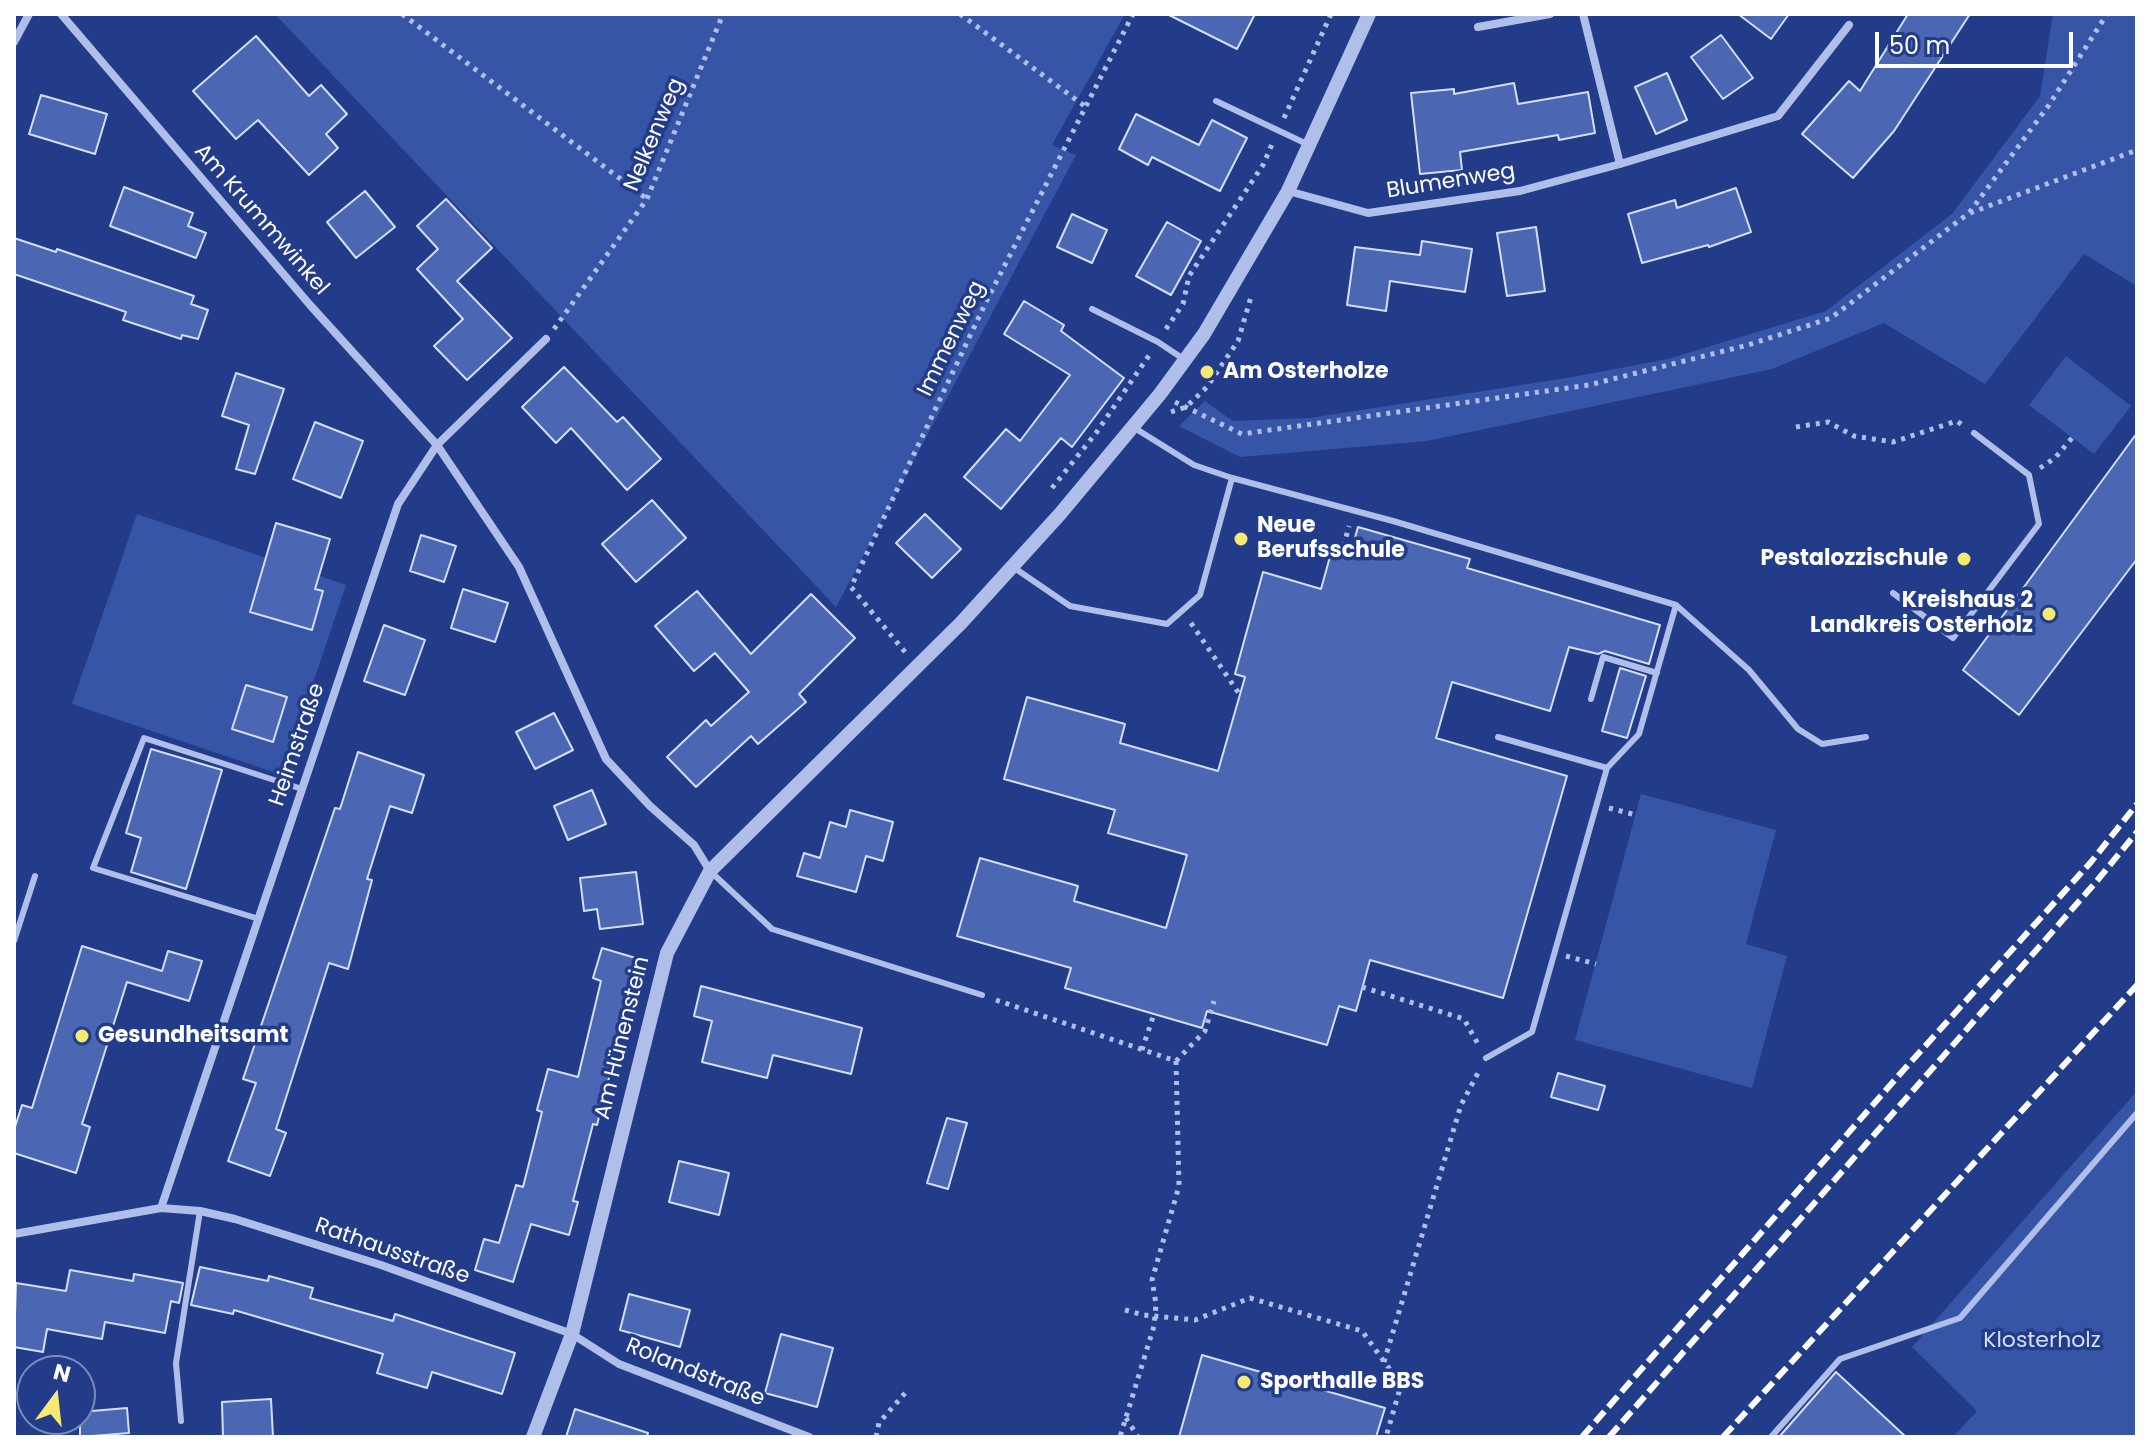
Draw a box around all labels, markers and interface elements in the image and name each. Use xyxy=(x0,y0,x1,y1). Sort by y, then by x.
scale bar xyxy=(1879,16,2077,66)
text: 50 m xyxy=(1889,29,1950,62)
street label: Nelkenweg xyxy=(619,75,691,195)
street label: Am Krummwinkel xyxy=(188,139,334,301)
street label: Blumenweg xyxy=(1385,159,1517,205)
street label: Immenweg xyxy=(913,277,991,401)
place label: Am Osterholze xyxy=(1223,359,1388,385)
marker: Am Osterholze xyxy=(1198,363,1216,381)
place label: Neue Berufsschule xyxy=(1257,513,1405,564)
marker: Neue Berufsschule xyxy=(1232,530,1250,548)
place label: Pestalozzischule xyxy=(1760,546,1948,572)
marker: Pestalozzischule xyxy=(1955,550,1973,568)
place label: Kreishaus 2 Landkreis Osterholz xyxy=(1810,588,2033,640)
marker: Kreishaus 2 Landkreis Osterholz xyxy=(2040,605,2058,623)
street label: Heimstraße xyxy=(265,680,331,810)
street label: Am Hünenstein xyxy=(590,954,656,1122)
place label: Gesundheitsamt xyxy=(98,1023,288,1049)
marker: Gesundheitsamt xyxy=(73,1027,91,1045)
street label: Rathausstraße xyxy=(311,1213,473,1291)
park label: Klosterholz xyxy=(1983,1328,2101,1354)
street label: Rolandstraße xyxy=(621,1333,769,1413)
north arrow xyxy=(16,1355,96,1435)
text: N xyxy=(50,1356,74,1390)
place label: Sporthalle BBS xyxy=(1260,1369,1424,1395)
marker: Sporthalle BBS xyxy=(1235,1373,1253,1391)

